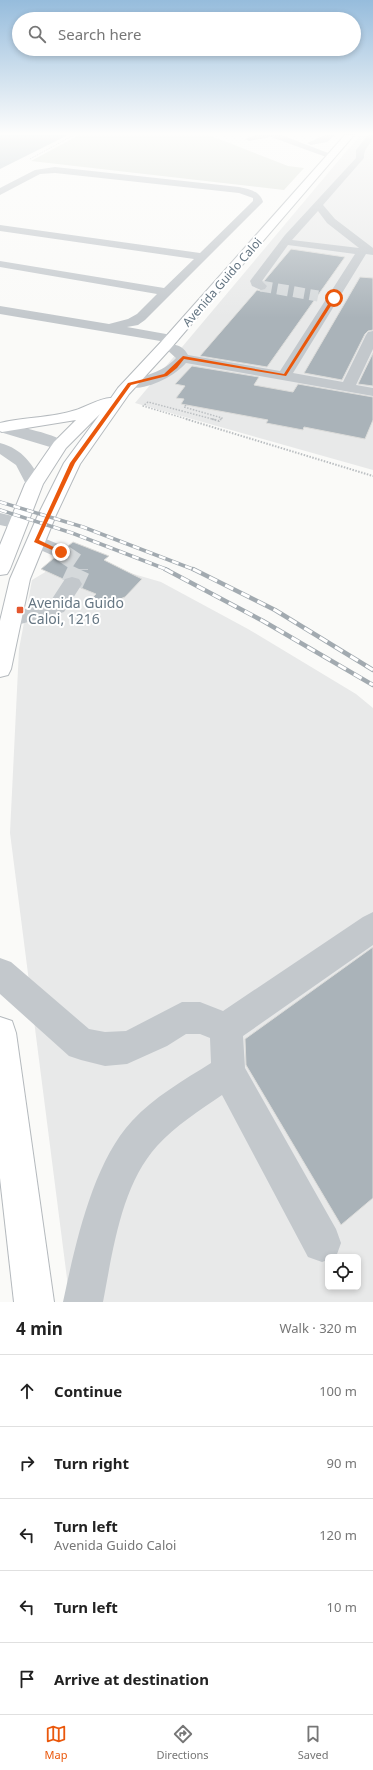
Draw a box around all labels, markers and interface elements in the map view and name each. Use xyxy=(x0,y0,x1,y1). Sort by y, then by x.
search box xyxy=(12,12,361,56)
icon: search xyxy=(26,23,48,45)
text: Search here xyxy=(58,24,141,44)
street label: Avenida Guido Caloi xyxy=(178,234,266,330)
route start xyxy=(325,289,343,307)
route end xyxy=(52,543,70,561)
place label: Avenida Guido Caloi, 1216 xyxy=(28,593,124,628)
marker: Avenida Guido Caloi, 1216 xyxy=(15,605,25,615)
map controls xyxy=(325,1254,361,1290)
button: locate xyxy=(325,1254,361,1290)
text: 4 min xyxy=(16,1317,63,1340)
text: Walk · 320 m xyxy=(279,1319,357,1337)
icon: ahead xyxy=(16,1380,38,1402)
text: Continue xyxy=(54,1381,122,1401)
text: 100 m xyxy=(319,1382,357,1400)
icon: right xyxy=(16,1452,38,1474)
text: Turn right xyxy=(54,1453,129,1473)
text: 90 m xyxy=(327,1454,357,1472)
text: Turn left xyxy=(54,1516,118,1536)
icon: left xyxy=(16,1524,38,1546)
text: 120 m xyxy=(319,1526,357,1544)
text: Avenida Guido Caloi xyxy=(54,1536,176,1554)
icon: left xyxy=(16,1596,38,1618)
text: Turn left xyxy=(54,1597,118,1617)
text: 10 m xyxy=(327,1598,357,1616)
icon: arrive xyxy=(16,1668,38,1690)
text: Arrive at destination xyxy=(54,1669,209,1689)
tab: Map xyxy=(45,1723,67,1762)
tab: Directions xyxy=(156,1723,209,1762)
tab: Saved xyxy=(298,1723,328,1762)

